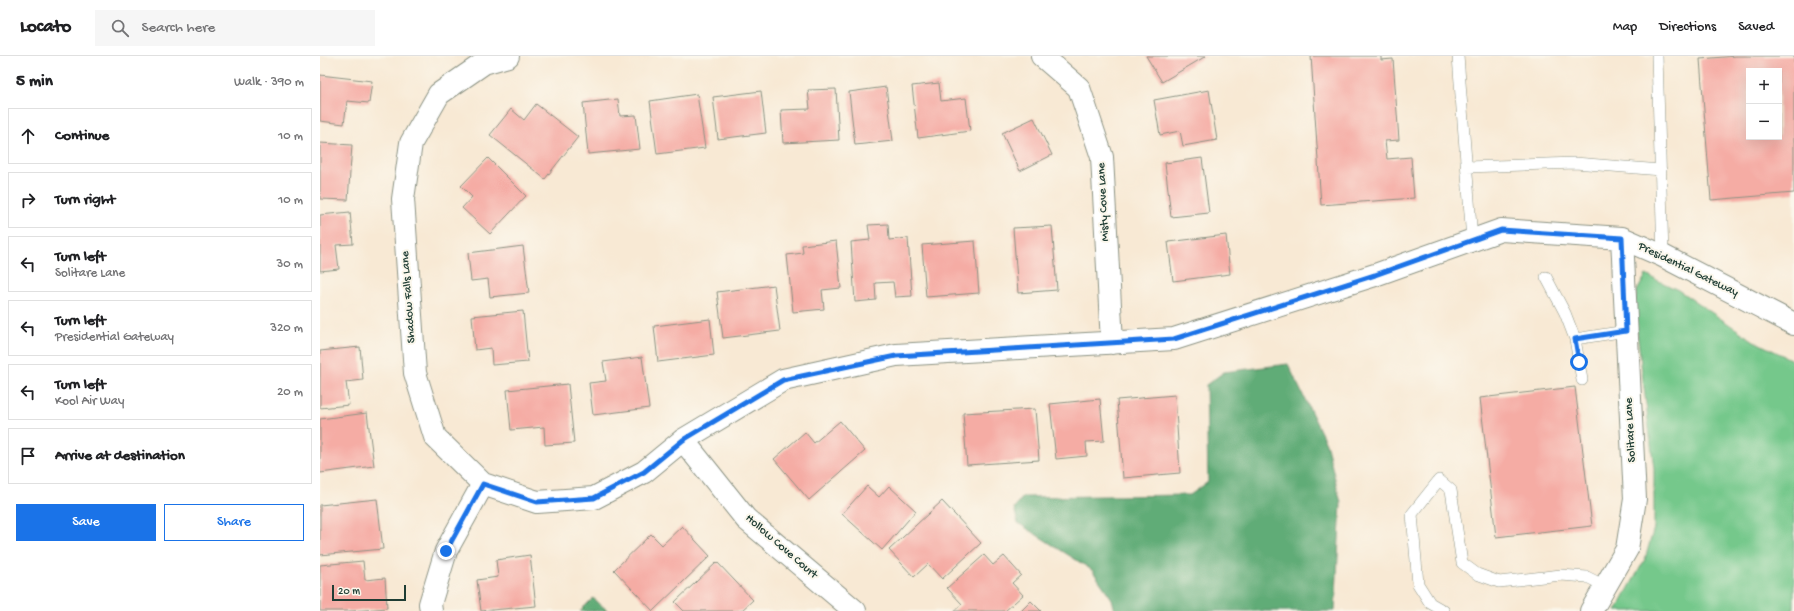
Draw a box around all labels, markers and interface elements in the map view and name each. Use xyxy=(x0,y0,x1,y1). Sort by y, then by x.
search box xyxy=(95,10,375,46)
text: Locato xyxy=(20,16,71,39)
icon: search xyxy=(109,17,131,39)
text: Search here xyxy=(141,19,215,37)
text: Map xyxy=(1613,19,1637,36)
text: Directions xyxy=(1659,19,1716,36)
text: Saved xyxy=(1738,19,1774,36)
map controls xyxy=(1746,68,1782,140)
button: + xyxy=(1746,68,1782,104)
text: 5 min xyxy=(16,72,53,92)
text: Walk · 390 m xyxy=(234,75,304,90)
button: − xyxy=(1746,104,1782,140)
icon: ahead xyxy=(17,125,39,147)
text: Continue xyxy=(55,127,109,145)
text: 10 m xyxy=(278,129,303,144)
street label: Misty Cove Lane xyxy=(1095,161,1113,242)
icon: right xyxy=(17,189,39,211)
text: Turn right xyxy=(55,191,115,209)
text: 10 m xyxy=(278,193,303,208)
street label: Presidential Gateway xyxy=(1635,239,1741,300)
text: Turn left xyxy=(55,248,106,266)
street label: Shadow Falls Lane xyxy=(399,250,419,344)
icon: left xyxy=(17,253,39,275)
text: 30 m xyxy=(277,257,303,272)
text: Solitare Lane xyxy=(55,266,125,281)
text: Turn left xyxy=(55,312,106,330)
icon: left xyxy=(17,317,39,339)
text: 320 m xyxy=(270,321,303,336)
text: Presidential Gateway xyxy=(55,330,174,345)
route start xyxy=(1570,353,1588,371)
text: Turn left xyxy=(55,376,106,394)
icon: left xyxy=(17,381,39,403)
text: 20 m xyxy=(277,385,303,400)
text: Kool Air Way xyxy=(55,394,124,409)
street label: Solitare Lane xyxy=(1622,396,1640,463)
icon: arrive xyxy=(17,445,39,467)
text: Arrive at destination xyxy=(55,447,185,465)
button: Save xyxy=(16,504,156,541)
button: Share xyxy=(164,504,304,541)
street label: Hollow Cove Court xyxy=(742,512,821,583)
route end xyxy=(437,542,455,560)
scale bar xyxy=(332,583,406,602)
text: 20 m xyxy=(338,586,360,598)

